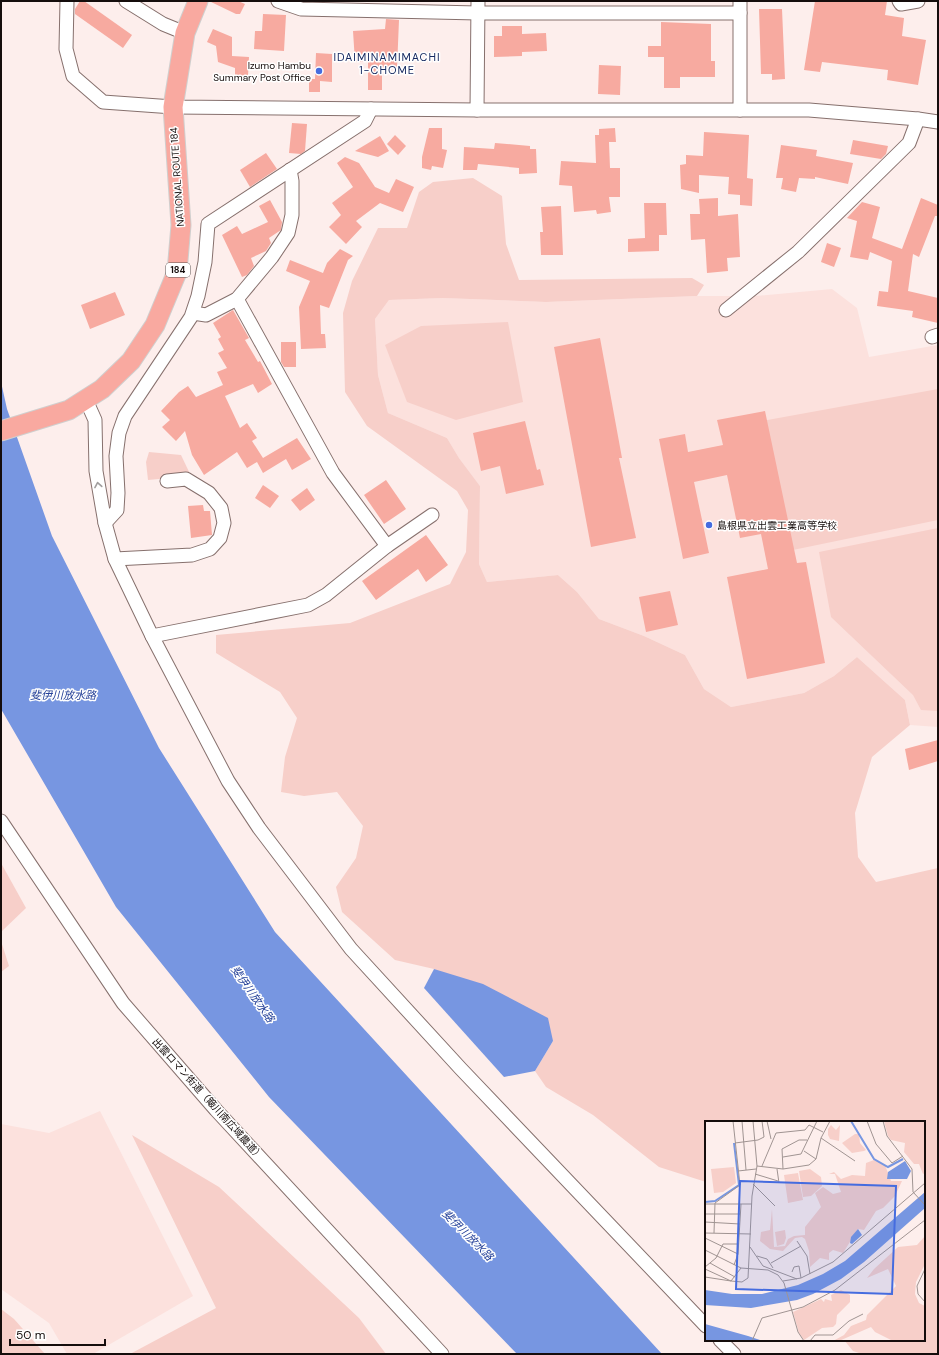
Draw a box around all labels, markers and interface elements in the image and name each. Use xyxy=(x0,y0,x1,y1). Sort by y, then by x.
district label: IDAIMINAMIMACHI 1-CHOME xyxy=(333,50,441,77)
place label: Izumo Hambu Summary Post Office xyxy=(213,59,311,84)
marker: Izumo Hambu Summary Post Office xyxy=(314,66,324,76)
street label: NATIONAL ROUTE 184 xyxy=(167,127,187,227)
road number: 184 xyxy=(166,263,190,277)
one-way arrow xyxy=(95,482,103,488)
place label: 島根県立出雲工業高等学校 xyxy=(717,519,837,532)
marker: 島根県立出雲工業高等学校 xyxy=(704,520,714,530)
water label: 斐伊川放水路 xyxy=(30,688,97,702)
water label: 斐伊川放水路 xyxy=(228,963,278,1026)
street label: 出雲ロマン街道（簸川南広域農道） xyxy=(150,1035,266,1163)
inset map xyxy=(705,1121,925,1341)
water label: 斐伊川放水路 xyxy=(440,1207,497,1264)
scale bar xyxy=(10,1321,105,1347)
text: 50 m xyxy=(16,1327,45,1343)

